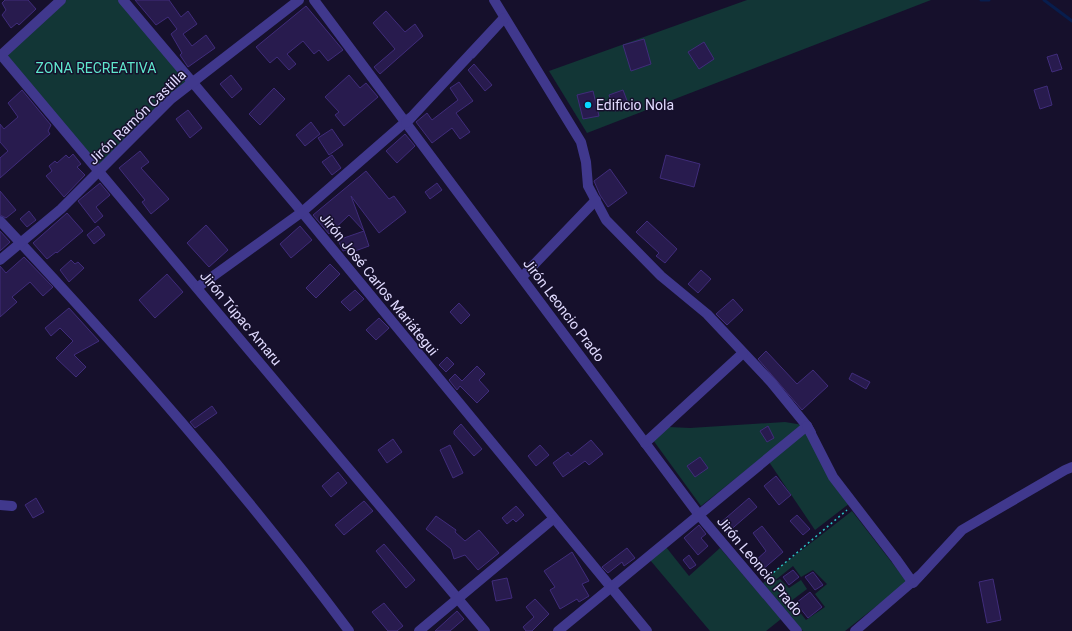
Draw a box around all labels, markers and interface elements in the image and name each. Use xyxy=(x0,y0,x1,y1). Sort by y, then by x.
park label: ZONA RECREATIVA xyxy=(36,60,156,76)
street label: Jirón Ramón Castilla xyxy=(85,66,189,168)
place label: Edificio Nola xyxy=(596,97,674,113)
marker: Edificio Nola xyxy=(583,100,593,110)
street label: Jirón José Carlos Mariátegui xyxy=(316,209,442,359)
street label: Jirón Leoncio Prado xyxy=(520,255,608,365)
street label: Jirón Túpac Amaru xyxy=(197,268,285,368)
street label: Jirón Leoncio Prado xyxy=(714,513,806,619)

